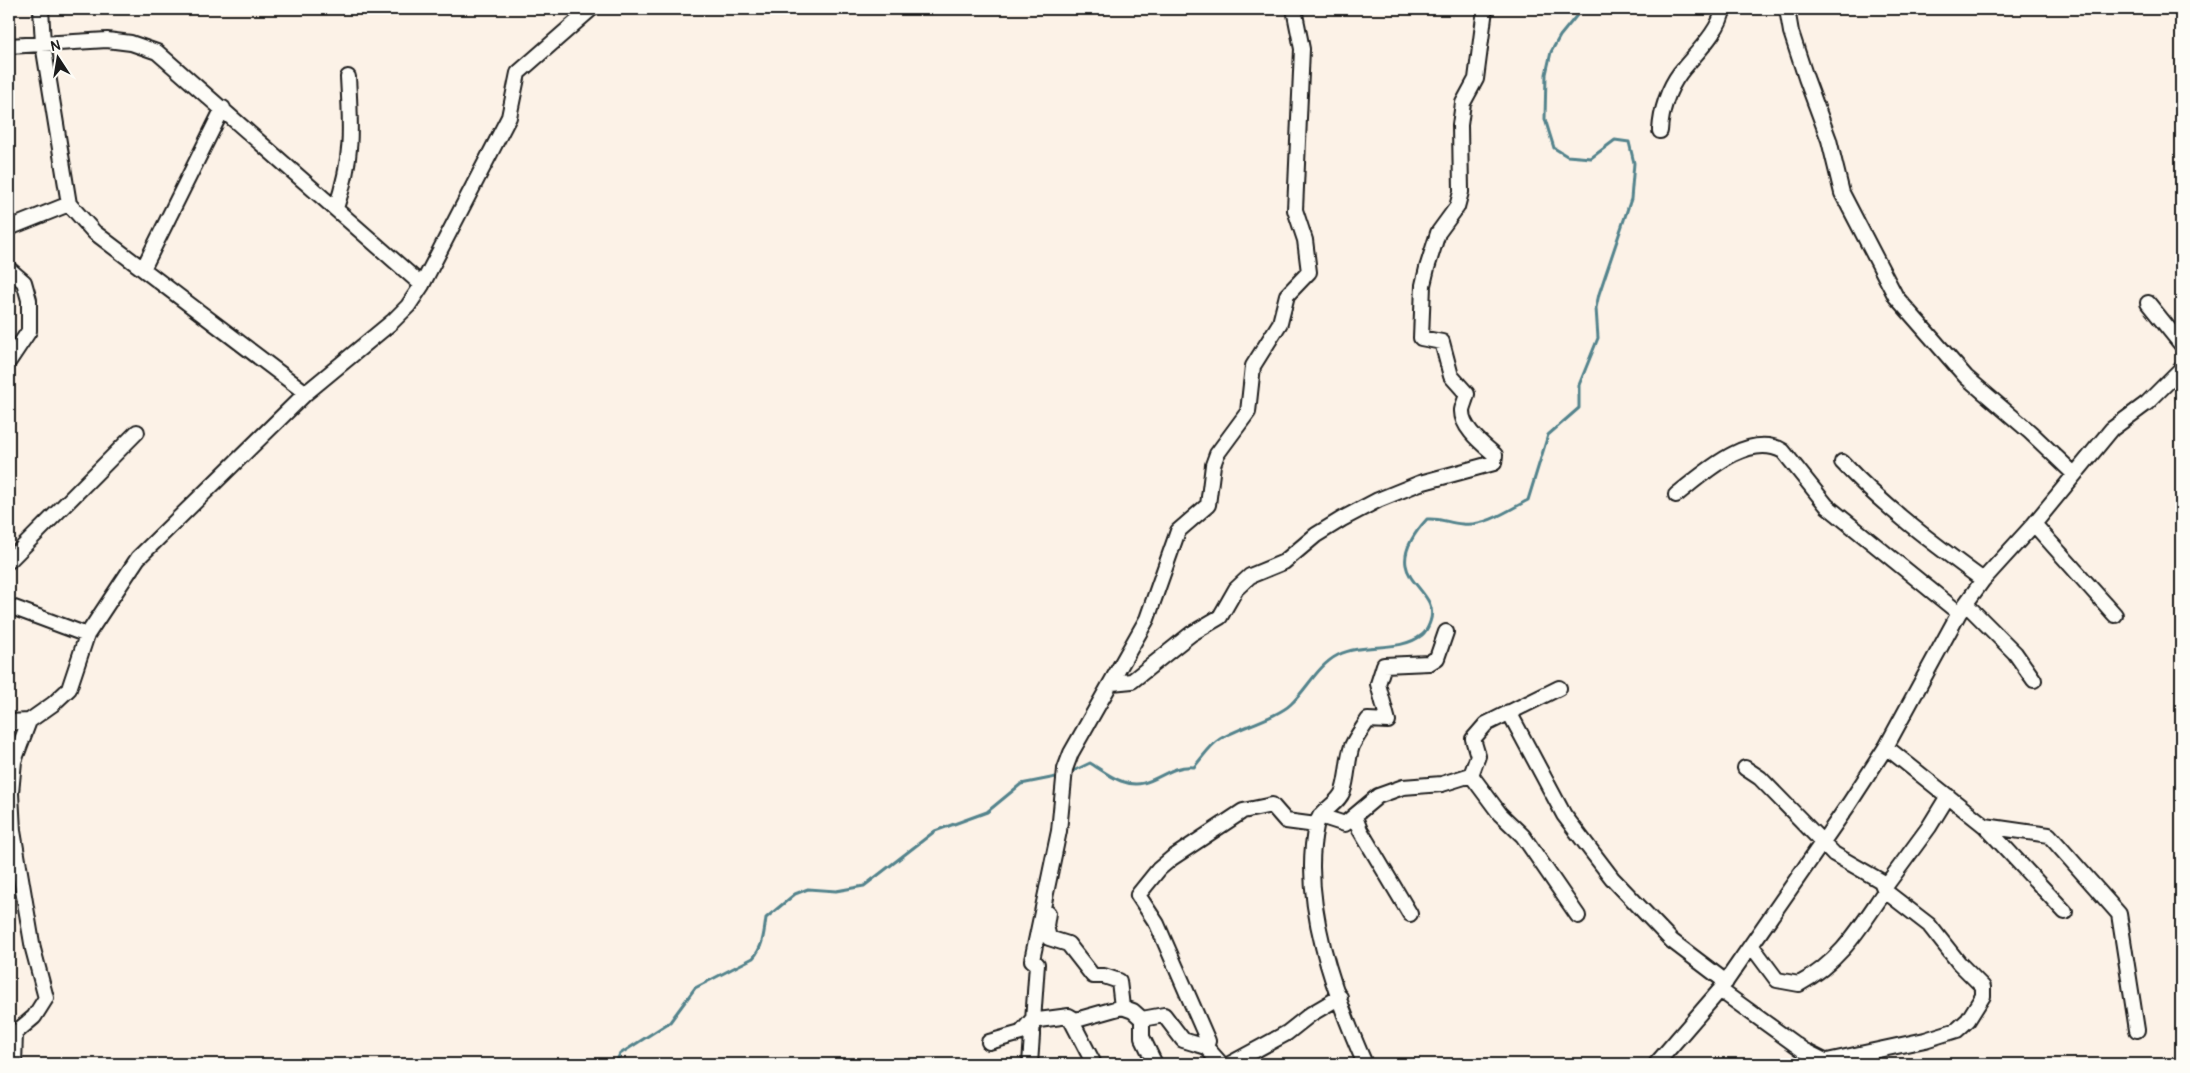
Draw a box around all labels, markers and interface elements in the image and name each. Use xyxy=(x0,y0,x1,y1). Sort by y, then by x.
north arrow xyxy=(32,32,82,82)
text: N xyxy=(49,36,62,55)

